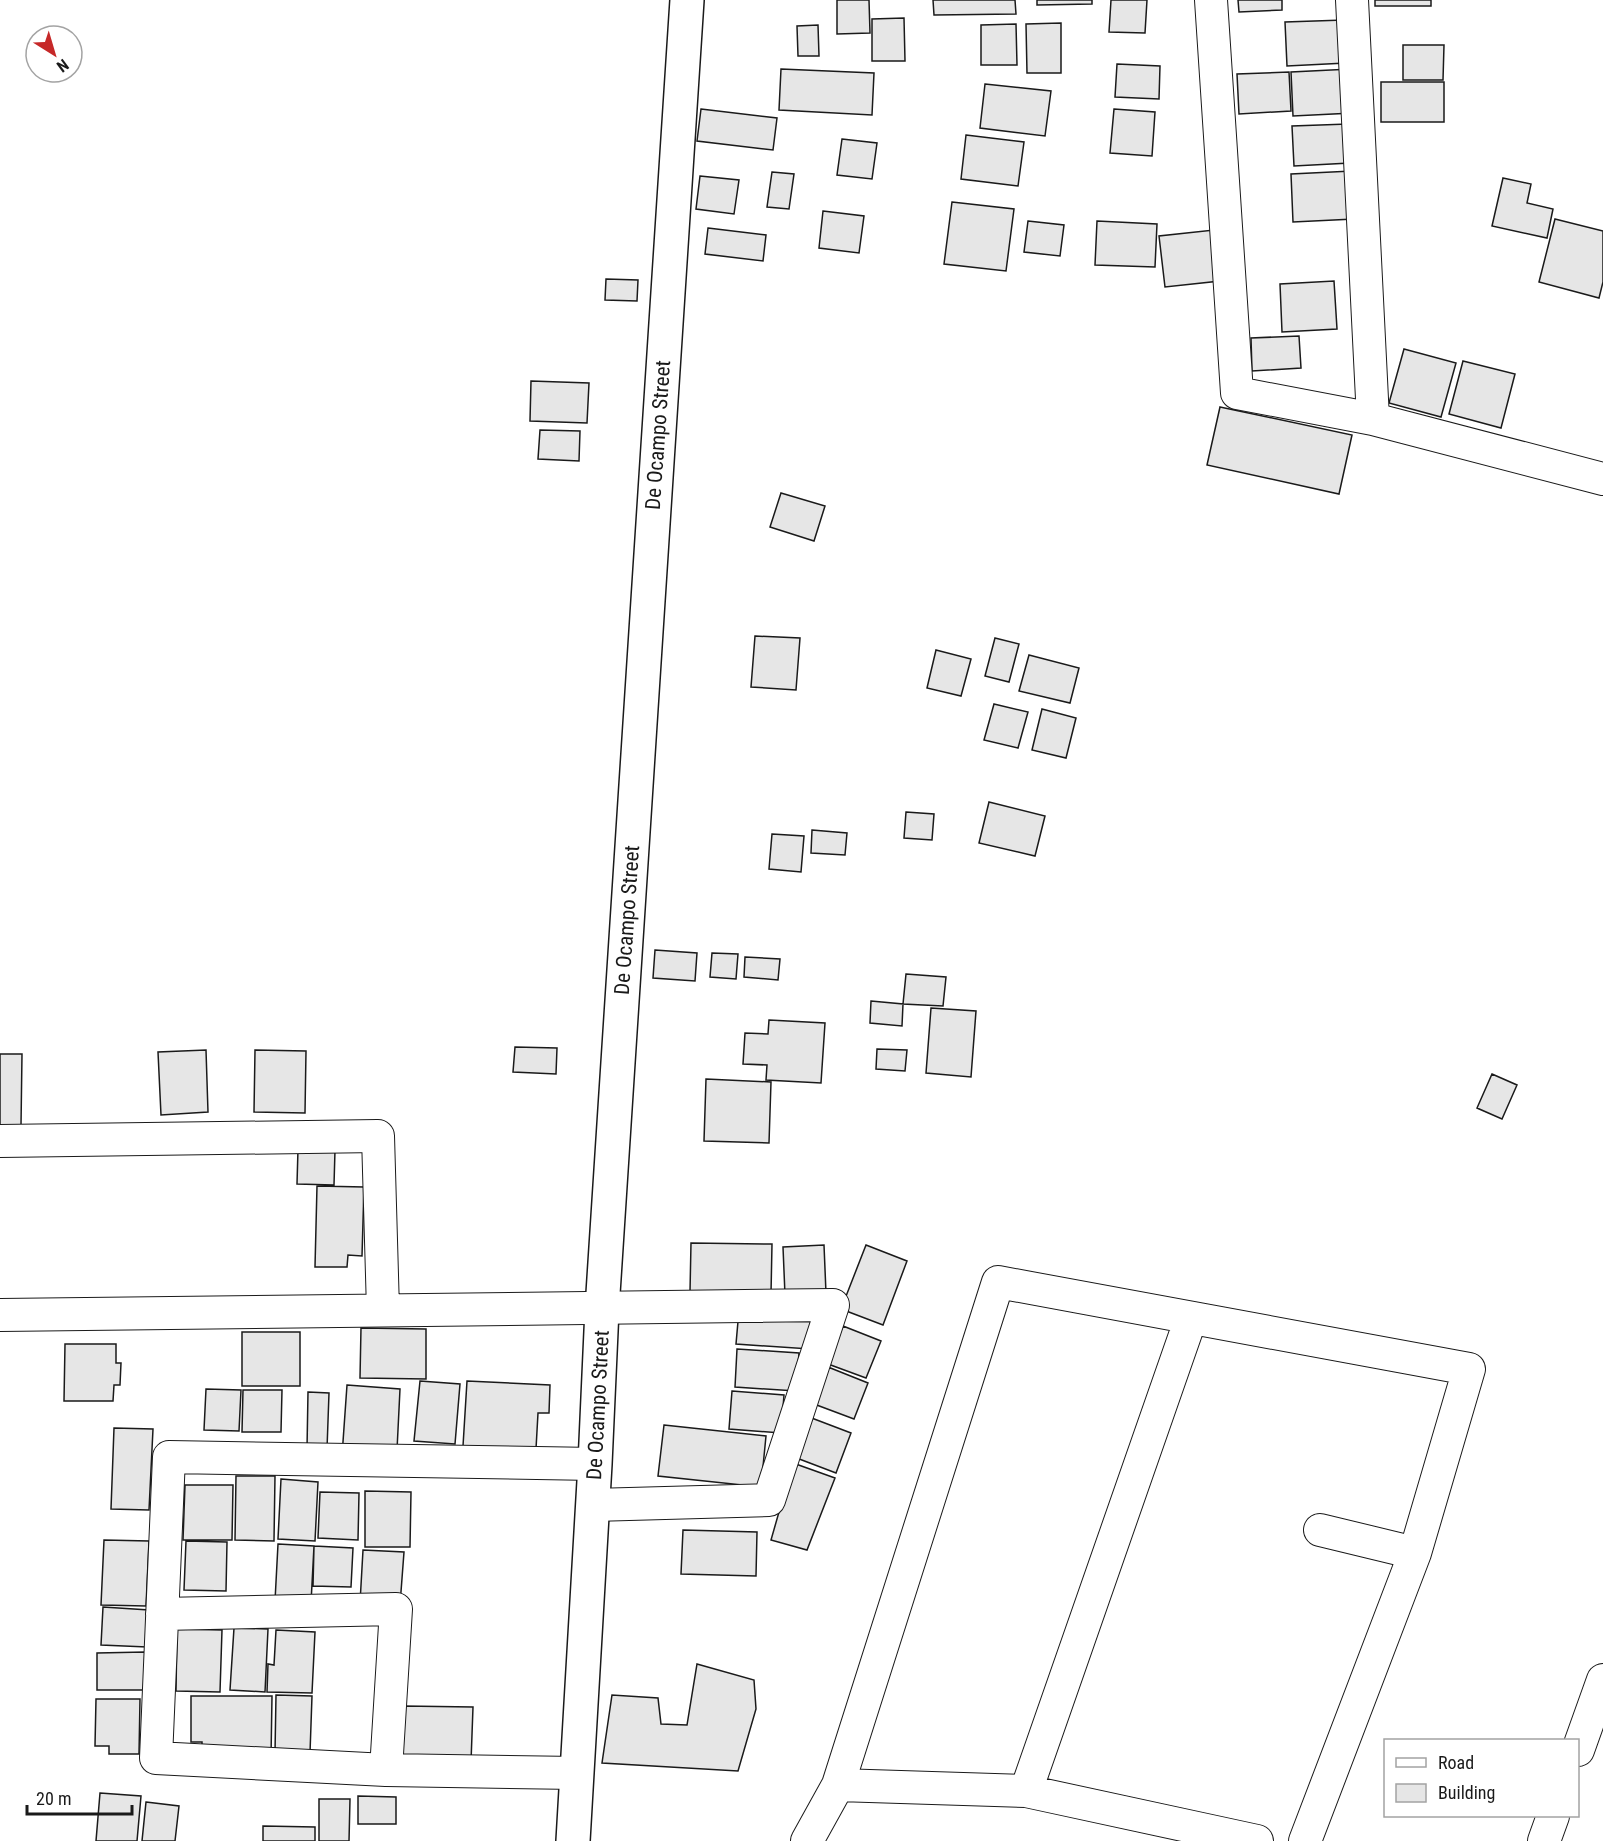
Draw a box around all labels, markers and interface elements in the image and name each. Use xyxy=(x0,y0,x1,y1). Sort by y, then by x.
north arrow xyxy=(24,24,84,84)
text: N xyxy=(53,55,72,76)
street label: De Ocampo Street xyxy=(641,359,675,511)
street label: De Ocampo Street xyxy=(610,844,644,996)
street label: De Ocampo Street xyxy=(582,1330,614,1480)
legend xyxy=(1384,1739,1579,1817)
text: Road xyxy=(1438,1752,1474,1773)
scale bar xyxy=(27,1778,132,1816)
text: Building xyxy=(1438,1782,1495,1803)
text: 20 m xyxy=(36,1788,71,1809)

